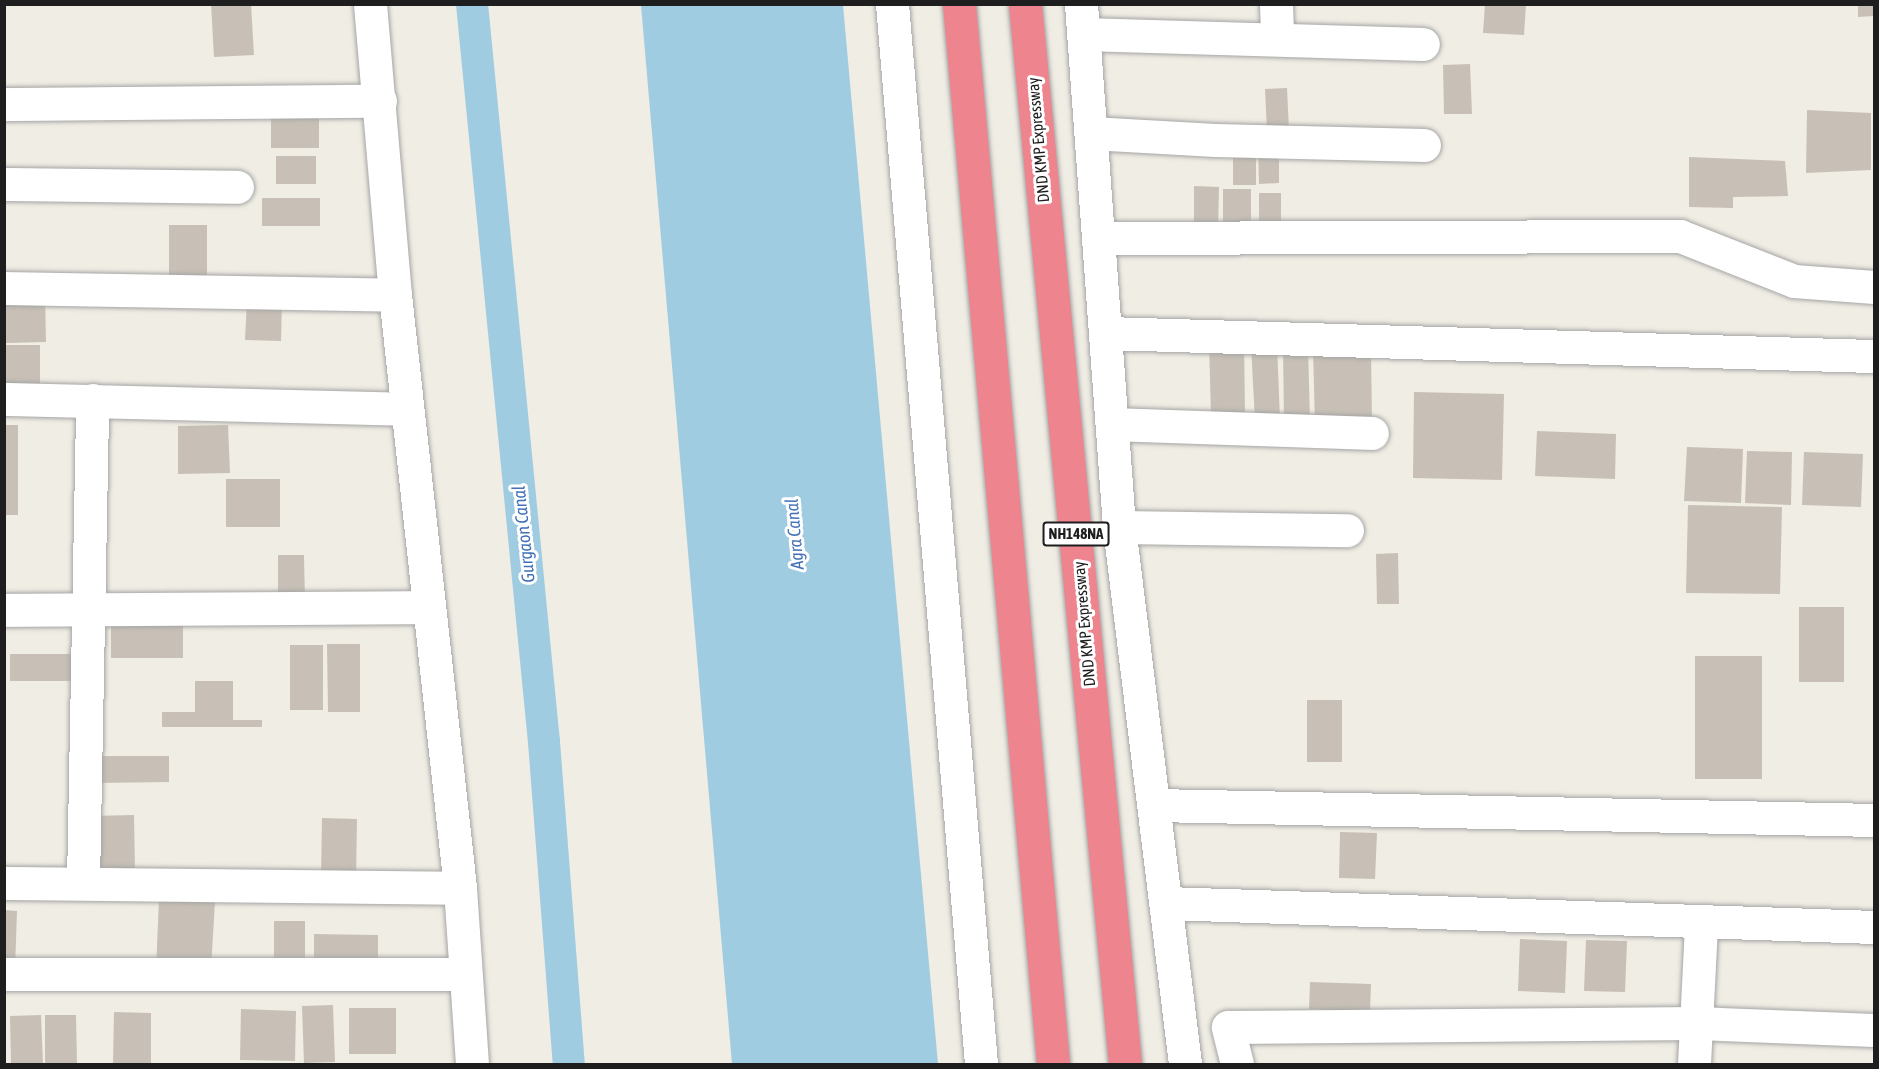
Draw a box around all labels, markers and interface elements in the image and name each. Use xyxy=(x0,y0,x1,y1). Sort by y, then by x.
street label: DND KMP Expressway xyxy=(1023,77,1053,203)
water label: Gurgaon Canal xyxy=(508,484,540,584)
water label: Agra Canal xyxy=(781,498,809,570)
road number: NH148NA xyxy=(1042,522,1110,546)
street label: DND KMP Expressway xyxy=(1069,561,1099,687)

